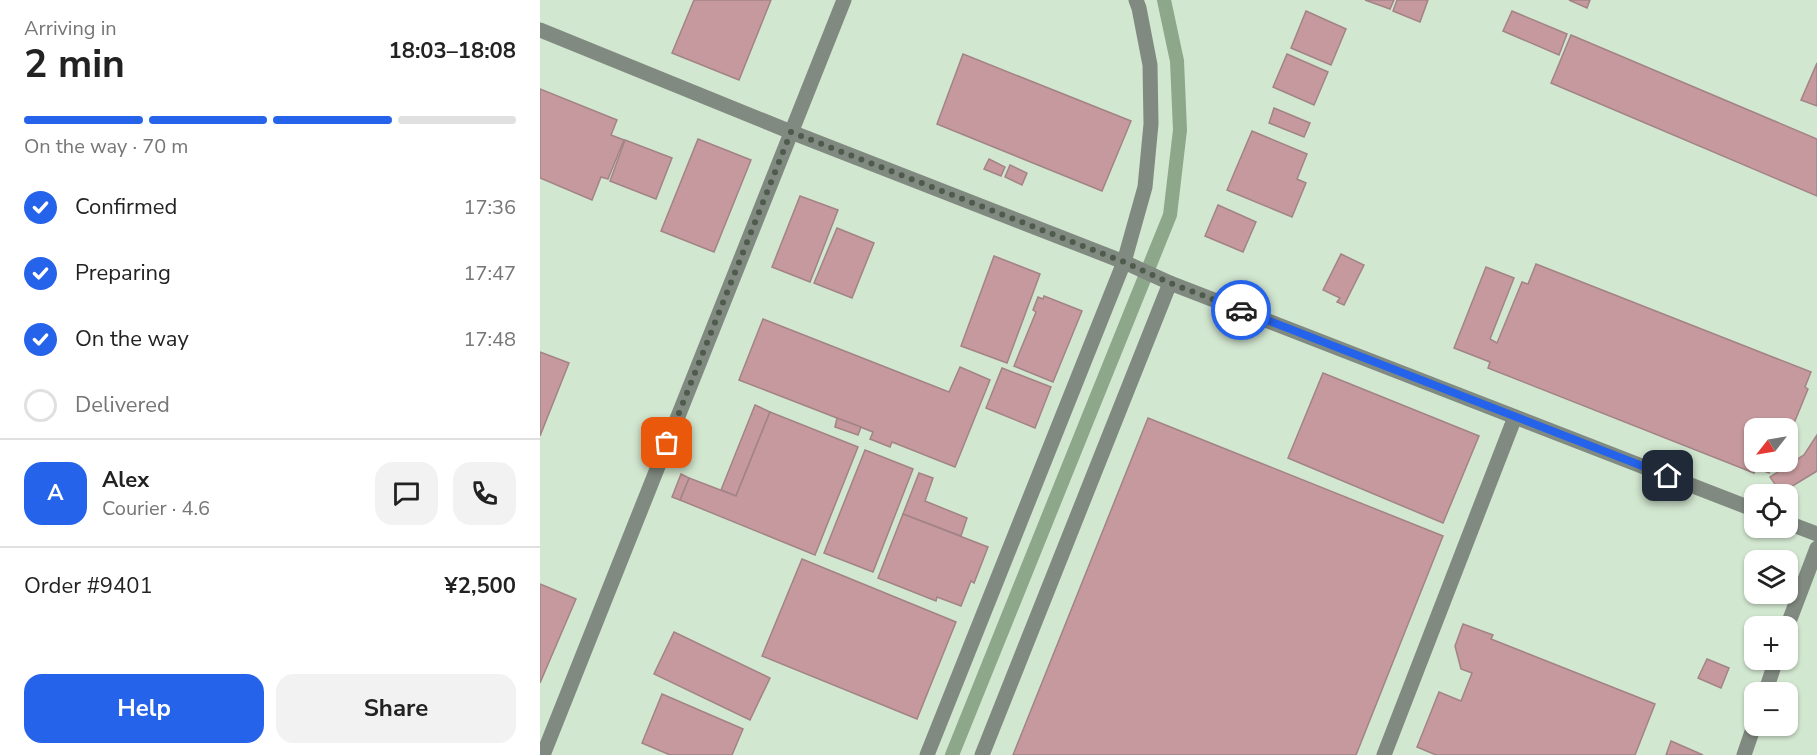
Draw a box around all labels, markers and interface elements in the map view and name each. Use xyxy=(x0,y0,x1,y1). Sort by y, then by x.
text: Arriving in xyxy=(24,15,117,42)
text: 18:03–18:08 xyxy=(388,36,516,66)
text: 2 min xyxy=(24,38,125,91)
text: On the way · 70 m xyxy=(24,133,188,160)
icon: check xyxy=(24,191,57,224)
text: Confirmed xyxy=(75,192,177,222)
text: 17:36 xyxy=(463,194,516,221)
icon: check xyxy=(24,257,57,290)
text: Preparing xyxy=(75,258,171,288)
text: 17:47 xyxy=(463,260,516,287)
courier xyxy=(1211,280,1271,340)
icon: car xyxy=(1225,294,1258,327)
icon: check xyxy=(24,323,57,356)
text: On the way xyxy=(75,324,189,354)
text: 17:48 xyxy=(463,326,516,353)
text: Delivered xyxy=(75,390,170,420)
pin xyxy=(641,417,692,468)
north arrow xyxy=(1744,418,1798,472)
map controls xyxy=(1744,418,1798,736)
icon: bag xyxy=(650,426,683,459)
pin xyxy=(1642,450,1693,501)
icon: home xyxy=(1651,459,1684,492)
button: chat xyxy=(375,462,438,525)
button: phone xyxy=(453,462,516,525)
text: Alex xyxy=(102,465,149,495)
text: A xyxy=(47,478,64,508)
button: locate xyxy=(1744,484,1798,538)
text: Courier · 4.6 xyxy=(102,495,210,522)
button: layers xyxy=(1744,550,1798,604)
text: Order #9401 xyxy=(24,571,153,601)
text: ¥2,500 xyxy=(445,571,516,601)
button: + xyxy=(1744,616,1798,670)
button: Help xyxy=(24,674,264,743)
button: Share xyxy=(276,674,516,743)
button: − xyxy=(1744,682,1798,736)

